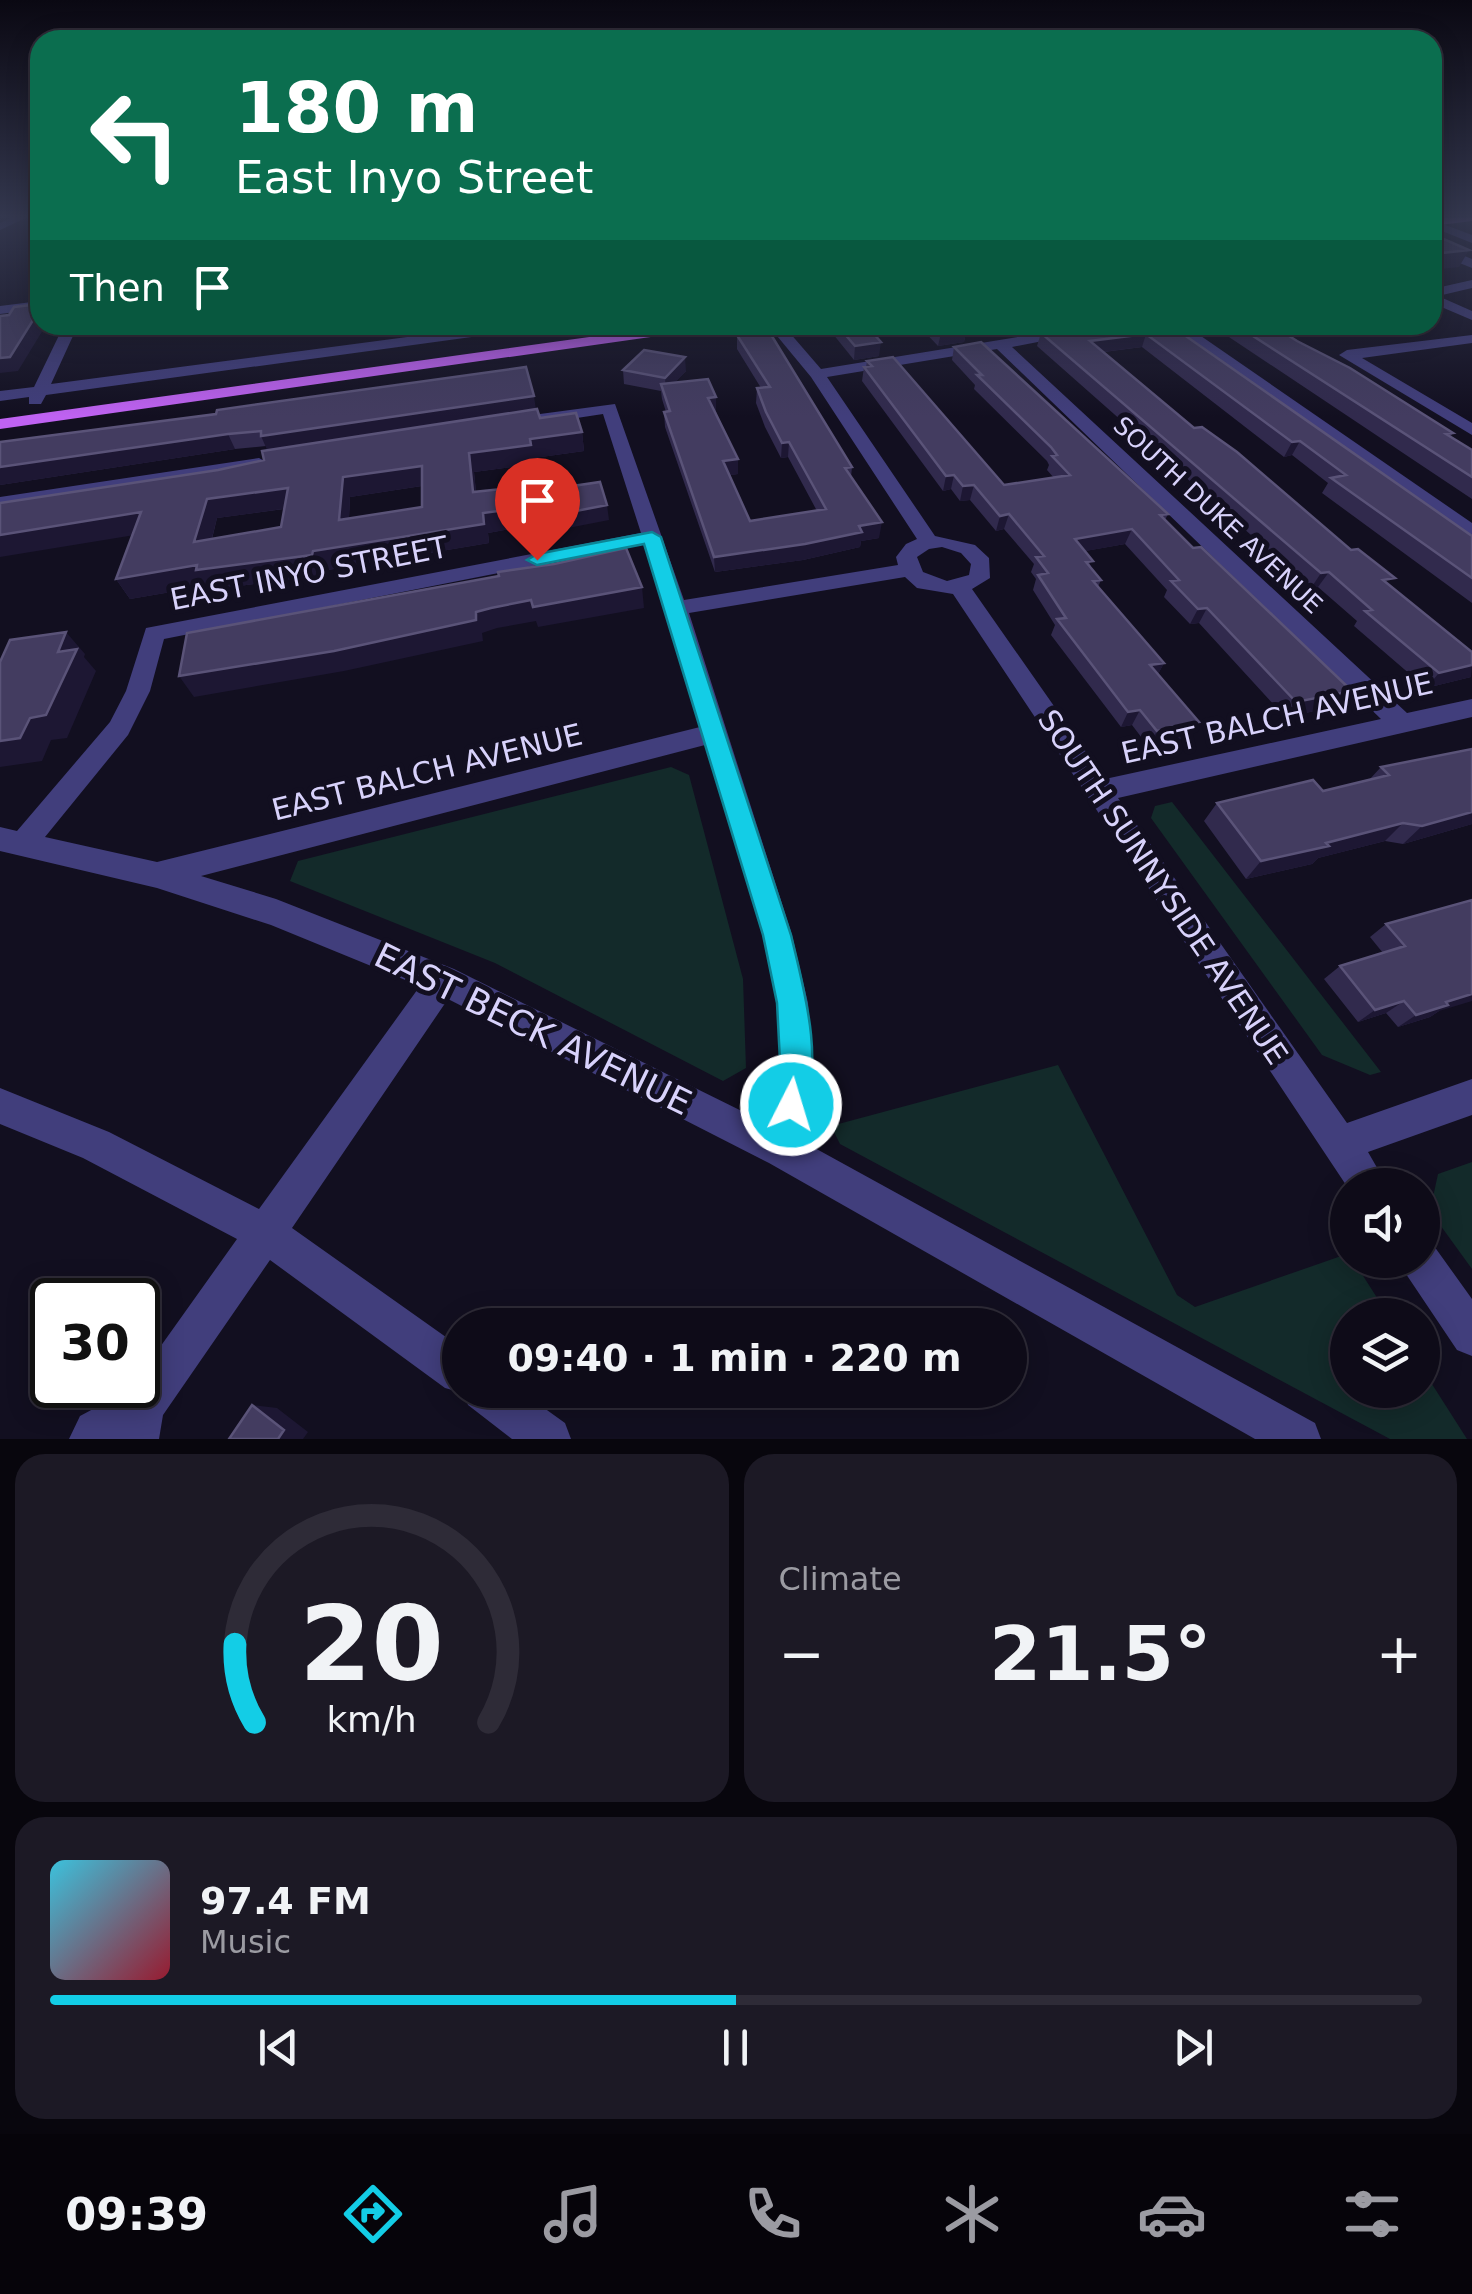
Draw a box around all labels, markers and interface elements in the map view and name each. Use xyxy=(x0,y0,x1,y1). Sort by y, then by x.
text: 180 m xyxy=(235,67,478,149)
icon: left xyxy=(70,70,200,200)
text: East Inyo Street xyxy=(235,151,593,204)
icon: arrive xyxy=(185,260,240,315)
text: Then xyxy=(70,266,165,310)
street label: SOUTH DUKE AVENUE xyxy=(1108,411,1328,619)
pin xyxy=(495,458,580,561)
icon: arrive xyxy=(510,473,565,528)
street label: EAST INYO STREET xyxy=(167,529,451,617)
street label: EAST BALCH AVENUE xyxy=(1118,665,1436,771)
street label: SOUTH SUNNYSIDE AVENUE xyxy=(1031,703,1295,1071)
street label: EAST BALCH AVENUE xyxy=(268,716,586,828)
street label: EAST BECK AVENUE xyxy=(368,935,698,1123)
position arrow xyxy=(739,1053,843,1157)
map controls xyxy=(1330,1168,1440,1408)
button: sound xyxy=(1330,1168,1440,1278)
speed limit sign: 30 xyxy=(30,1278,160,1408)
button: layers xyxy=(1330,1298,1440,1408)
text: 09:40 · 1 min · 220 m xyxy=(507,1336,962,1380)
text: Climate xyxy=(779,1560,902,1598)
text: 20 xyxy=(299,1583,444,1705)
text: 21.5° xyxy=(989,1610,1212,1698)
text: − xyxy=(779,1622,825,1686)
text: + xyxy=(1376,1622,1422,1686)
text: km/h xyxy=(327,1699,417,1740)
text: 97.4 FM xyxy=(200,1879,371,1923)
text: Music xyxy=(200,1923,291,1961)
icon: previous xyxy=(251,2020,306,2075)
icon: pause xyxy=(708,2020,763,2075)
icon: next xyxy=(1166,2020,1221,2075)
icon: directions xyxy=(338,2179,408,2249)
icon: music xyxy=(538,2179,608,2249)
icon: phone xyxy=(738,2179,808,2249)
icon: climate xyxy=(937,2179,1007,2249)
icon: car xyxy=(1137,2179,1207,2249)
icon: filters xyxy=(1337,2179,1407,2249)
text: 09:39 xyxy=(65,2188,208,2241)

